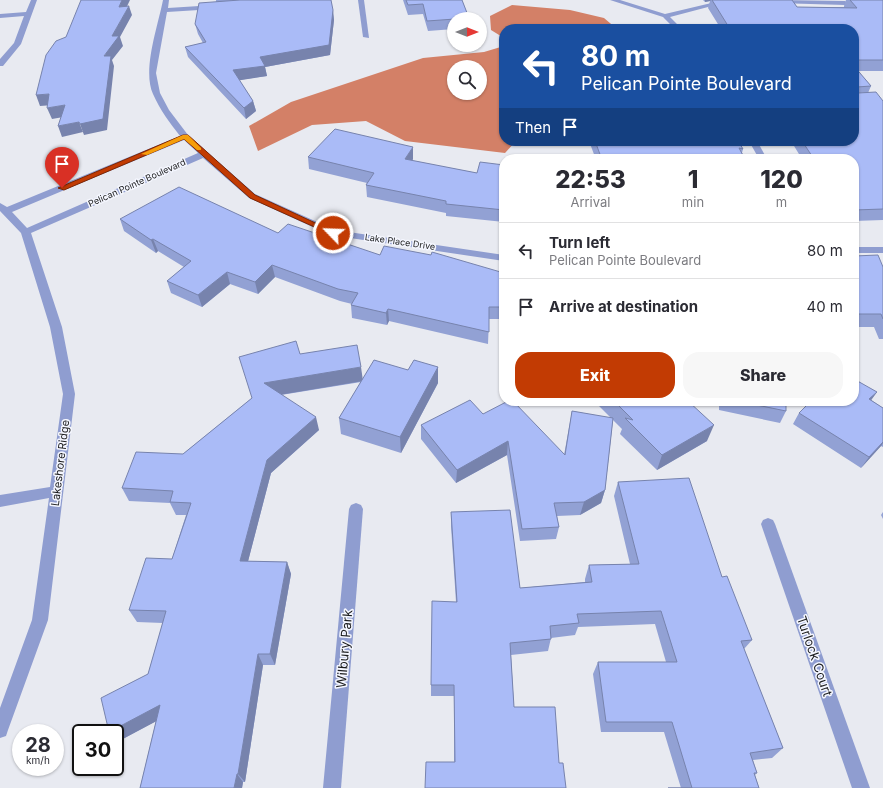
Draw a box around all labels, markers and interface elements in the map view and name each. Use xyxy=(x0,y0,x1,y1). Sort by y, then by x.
north arrow xyxy=(447,12,487,52)
map controls xyxy=(447,12,487,100)
text: 80 m xyxy=(581,39,650,73)
icon: left xyxy=(515,40,567,92)
button: search xyxy=(447,60,487,100)
text: Pelican Pointe Boulevard xyxy=(581,73,792,94)
icon: arrive xyxy=(559,116,581,138)
text: Then xyxy=(515,118,551,137)
pin xyxy=(45,147,79,188)
icon: arrive xyxy=(51,153,73,175)
street label: Pelican Pointe Boulevard xyxy=(86,156,187,209)
text: 22:53 xyxy=(555,165,626,194)
text: 1 xyxy=(688,165,698,194)
text: 120 xyxy=(760,165,803,194)
text: Arrival xyxy=(570,194,610,210)
text: min xyxy=(682,194,704,210)
text: m xyxy=(776,194,787,210)
position arrow xyxy=(312,212,354,254)
street label: Lake Place Drive xyxy=(364,231,436,252)
text: Turn left xyxy=(549,233,610,252)
icon: left xyxy=(515,240,537,262)
text: 80 m xyxy=(807,241,843,260)
text: Pelican Pointe Boulevard xyxy=(549,252,701,268)
icon: arrive xyxy=(515,296,537,318)
text: Arrive at destination xyxy=(549,297,698,316)
text: 40 m xyxy=(806,297,843,316)
button: Exit xyxy=(515,352,675,398)
button: Share xyxy=(683,352,843,398)
street label: Lakeshore Ridge xyxy=(48,419,72,507)
street label: Wilbury Park xyxy=(333,609,355,689)
street label: Turlock Court xyxy=(794,614,836,698)
speed limit sign: 30 xyxy=(72,724,124,776)
text: 28 xyxy=(25,733,51,757)
text: km/h xyxy=(26,754,50,766)

